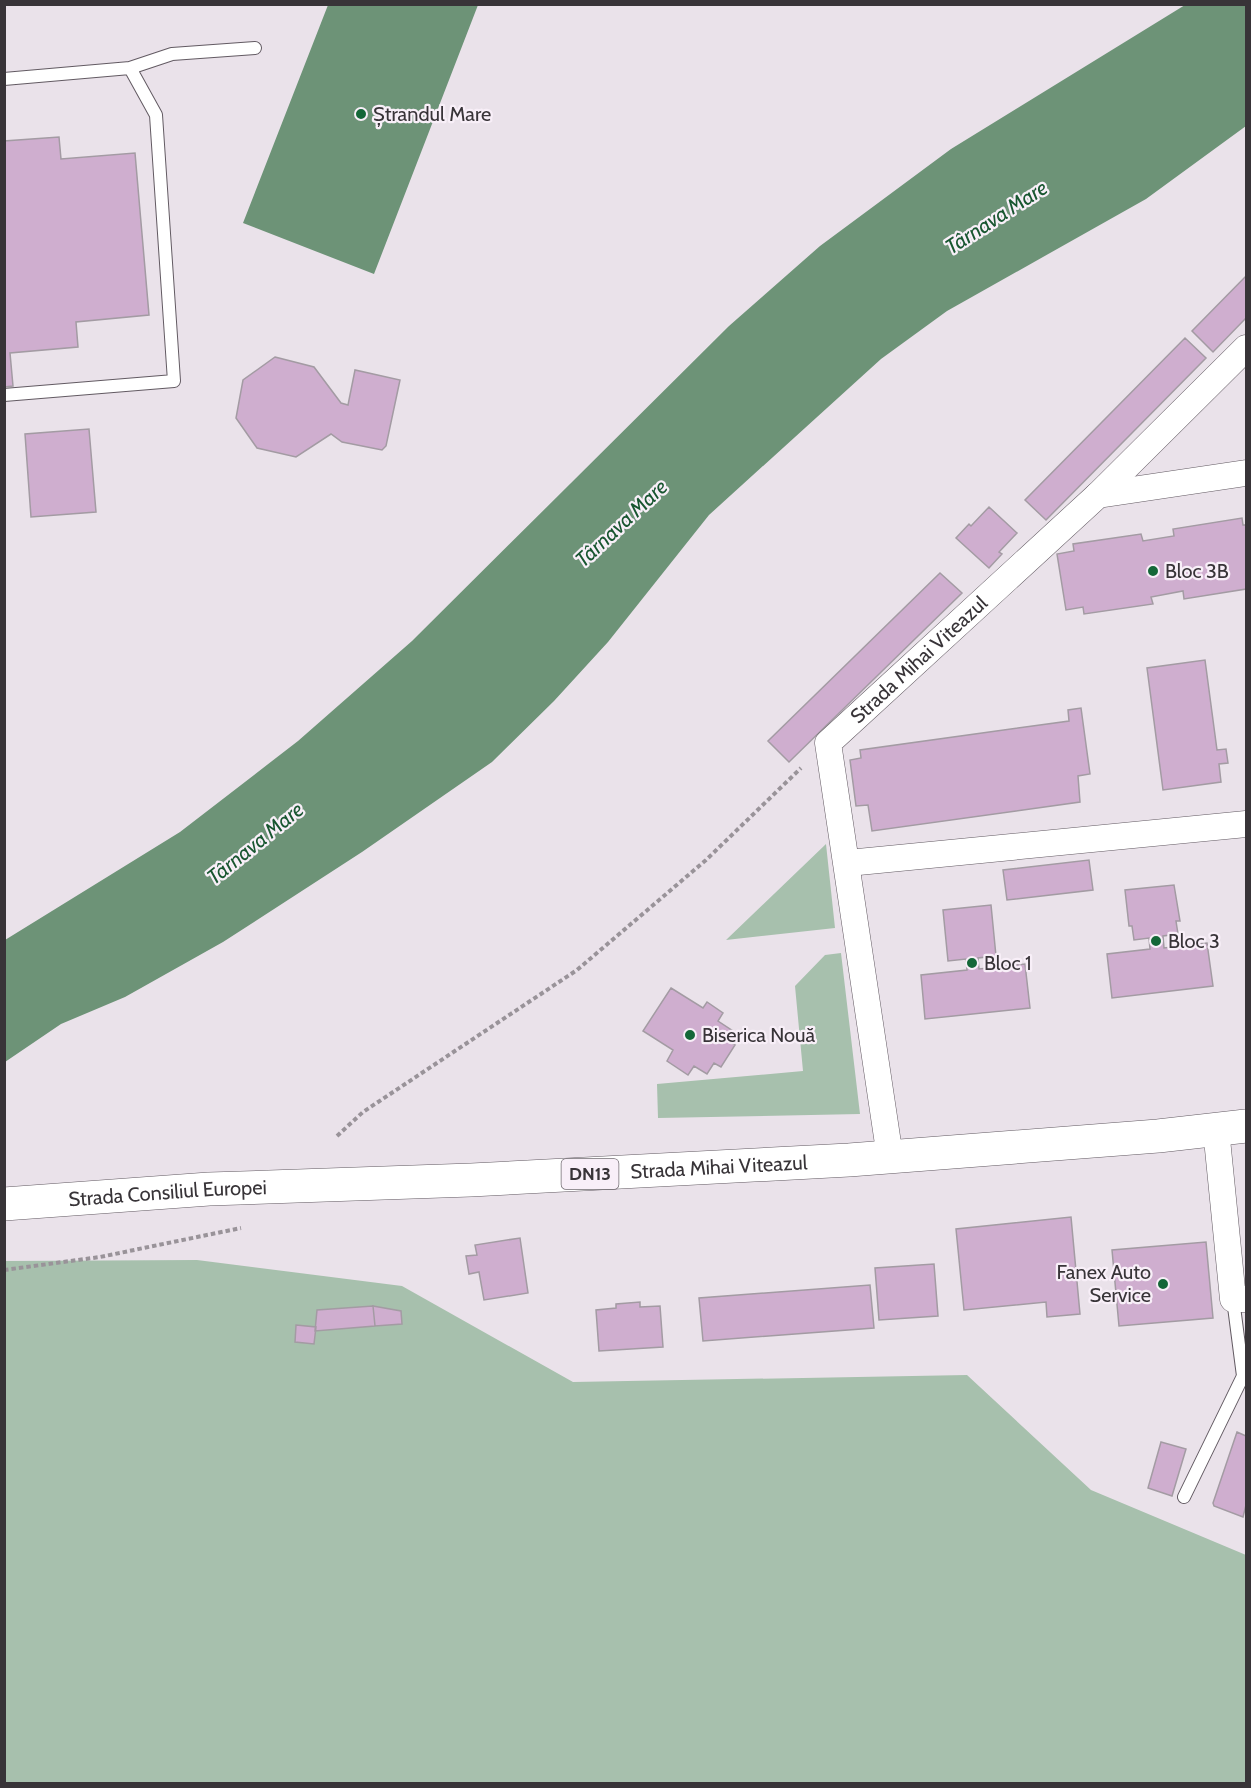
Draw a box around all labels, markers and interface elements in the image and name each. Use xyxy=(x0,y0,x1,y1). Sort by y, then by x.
place label: Ștrandul Mare xyxy=(373,102,491,127)
marker: Ștrandul Mare xyxy=(354,107,368,121)
water label: Târnava Mare xyxy=(940,175,1052,259)
water label: Târnava Mare xyxy=(570,474,672,572)
place label: Bloc 3B xyxy=(1165,559,1229,583)
marker: Bloc 3B xyxy=(1146,564,1160,578)
street label: Strada Mihai Viteazul xyxy=(846,591,992,728)
water label: Târnava Mare xyxy=(202,796,309,889)
place label: Bloc 3 xyxy=(1168,929,1220,953)
marker: Bloc 3 xyxy=(1149,934,1163,948)
place label: Bloc 1 xyxy=(984,951,1032,975)
marker: Bloc 1 xyxy=(965,956,979,970)
place label: Biserica Nouă xyxy=(702,1023,816,1047)
marker: Biserica Nouă xyxy=(683,1028,697,1042)
street label: Strada Mihai Viteazul xyxy=(630,1150,808,1184)
road number: DN13 xyxy=(562,1159,618,1189)
street label: Strada Consiliul Europei xyxy=(68,1175,267,1211)
place label: Fanex Auto Service xyxy=(1057,1260,1151,1307)
marker: Fanex Auto Service xyxy=(1156,1277,1170,1291)

